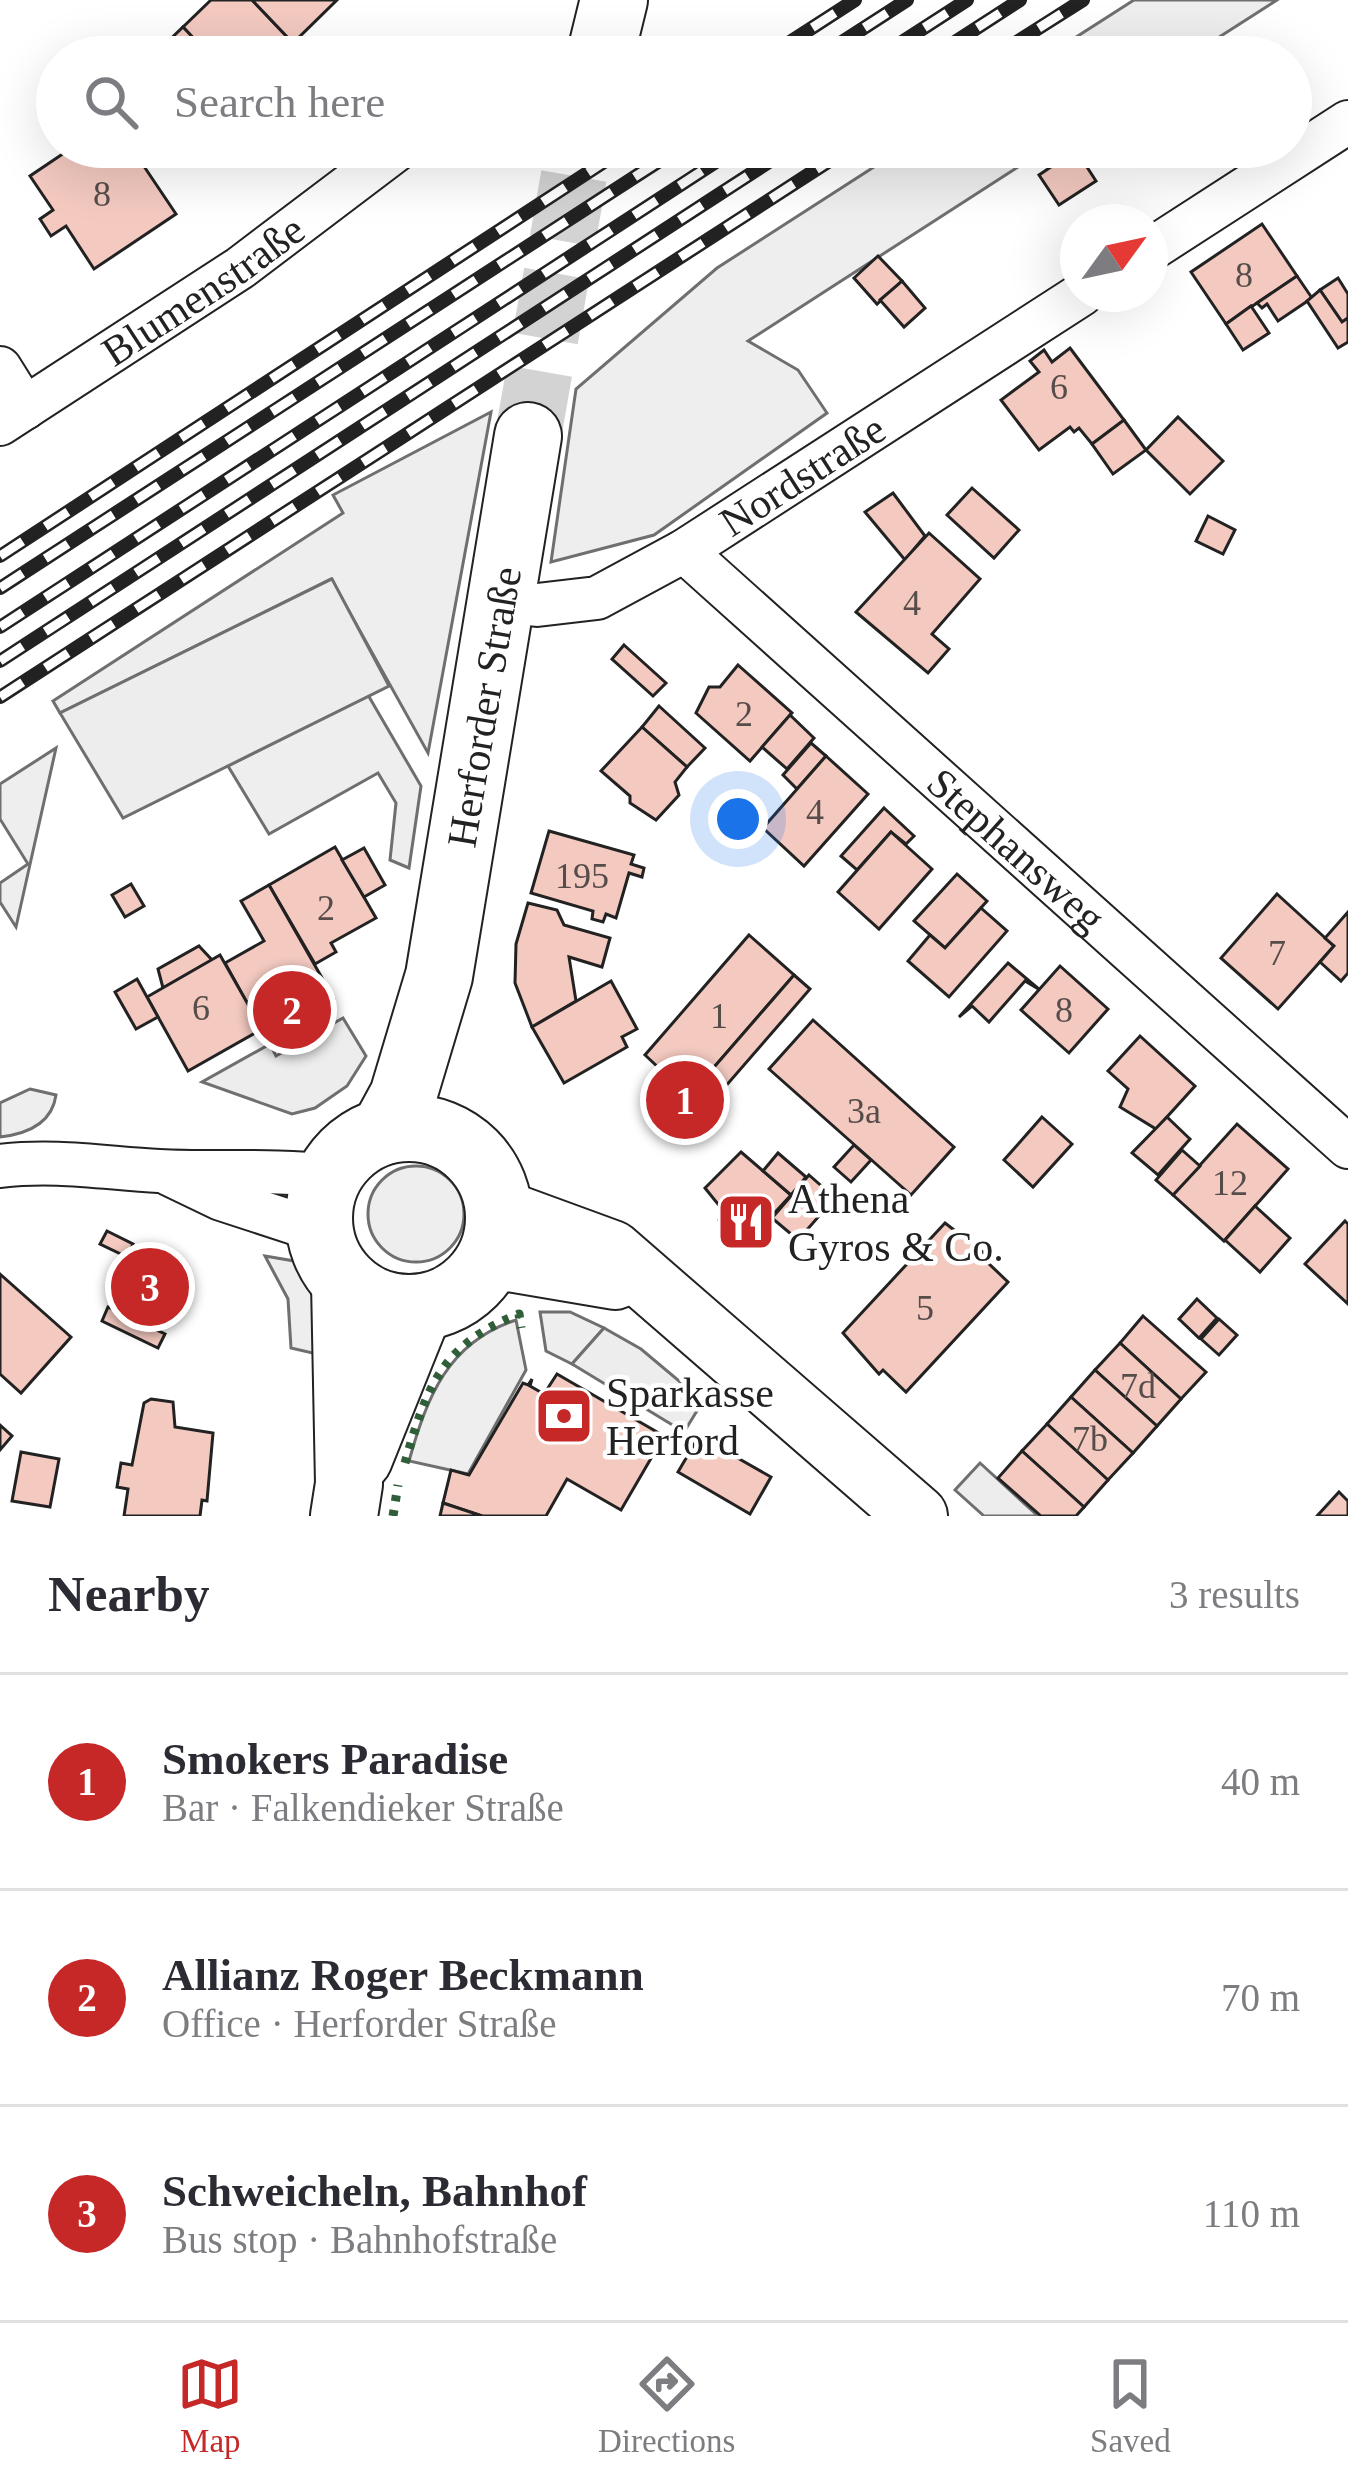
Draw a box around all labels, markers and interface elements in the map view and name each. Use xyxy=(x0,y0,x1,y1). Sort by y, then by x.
search box xyxy=(36,36,1312,168)
icon: search xyxy=(78,69,144,135)
text: Search here xyxy=(174,77,385,127)
house number: 8 xyxy=(93,174,111,214)
north arrow xyxy=(1060,204,1168,312)
street label: Blumenstraße xyxy=(94,206,313,375)
house number: 8 xyxy=(1235,255,1253,295)
house number: 6 xyxy=(1050,367,1068,407)
street label: Nordstraße xyxy=(712,406,893,546)
street label: Herforder Straße xyxy=(439,563,530,851)
house number: 4 xyxy=(903,583,921,623)
house number: 2 xyxy=(735,694,753,734)
street label: Stephansweg xyxy=(918,759,1114,941)
your location xyxy=(708,789,768,849)
house number: 4 xyxy=(806,792,824,832)
house number: 195 xyxy=(555,856,609,896)
house number: 2 xyxy=(317,888,335,928)
house number: 7 xyxy=(1268,933,1286,973)
pin: 2 xyxy=(253,965,331,1055)
house number: 6 xyxy=(192,988,210,1028)
house number: 8 xyxy=(1055,990,1073,1030)
house number: 1 xyxy=(710,996,728,1036)
pin: 1 xyxy=(646,1055,724,1145)
house number: 3a xyxy=(847,1091,881,1131)
house number: 12 xyxy=(1212,1163,1248,1203)
place label: Athena Gyros & Co. xyxy=(788,1176,1004,1270)
restaurant icon: Athena Gyros & Co. xyxy=(715,1191,777,1253)
pin: 3 xyxy=(111,1242,189,1332)
house number: 5 xyxy=(916,1288,934,1328)
house number: 7d xyxy=(1120,1366,1156,1406)
place label: Sparkasse Herford xyxy=(606,1370,774,1464)
bank icon: Sparkasse Herford xyxy=(533,1385,595,1447)
house number: 7b xyxy=(1072,1419,1108,1459)
text: Nearby xyxy=(48,1566,209,1622)
text: 3 results xyxy=(1169,1573,1300,1616)
text: Smokers Paradise xyxy=(162,1734,508,1784)
text: 1 xyxy=(77,1760,97,1803)
text: 40 m xyxy=(1221,1760,1300,1803)
text: Bar · Falkendieker Straße xyxy=(162,1786,564,1829)
text: Allianz Roger Beckmann xyxy=(162,1950,644,2000)
text: 2 xyxy=(77,1976,97,2019)
text: 70 m xyxy=(1221,1976,1300,2019)
text: Office · Herforder Straße xyxy=(162,2002,557,2045)
text: Schweicheln, Bahnhof xyxy=(162,2166,587,2216)
text: 3 xyxy=(77,2192,97,2235)
text: 110 m xyxy=(1203,2192,1300,2235)
text: Bus stop · Bahnhofstraße xyxy=(162,2218,557,2261)
tab: Map xyxy=(177,2351,243,2460)
tab: Directions xyxy=(598,2351,735,2460)
tab: Saved xyxy=(1090,2351,1171,2460)

